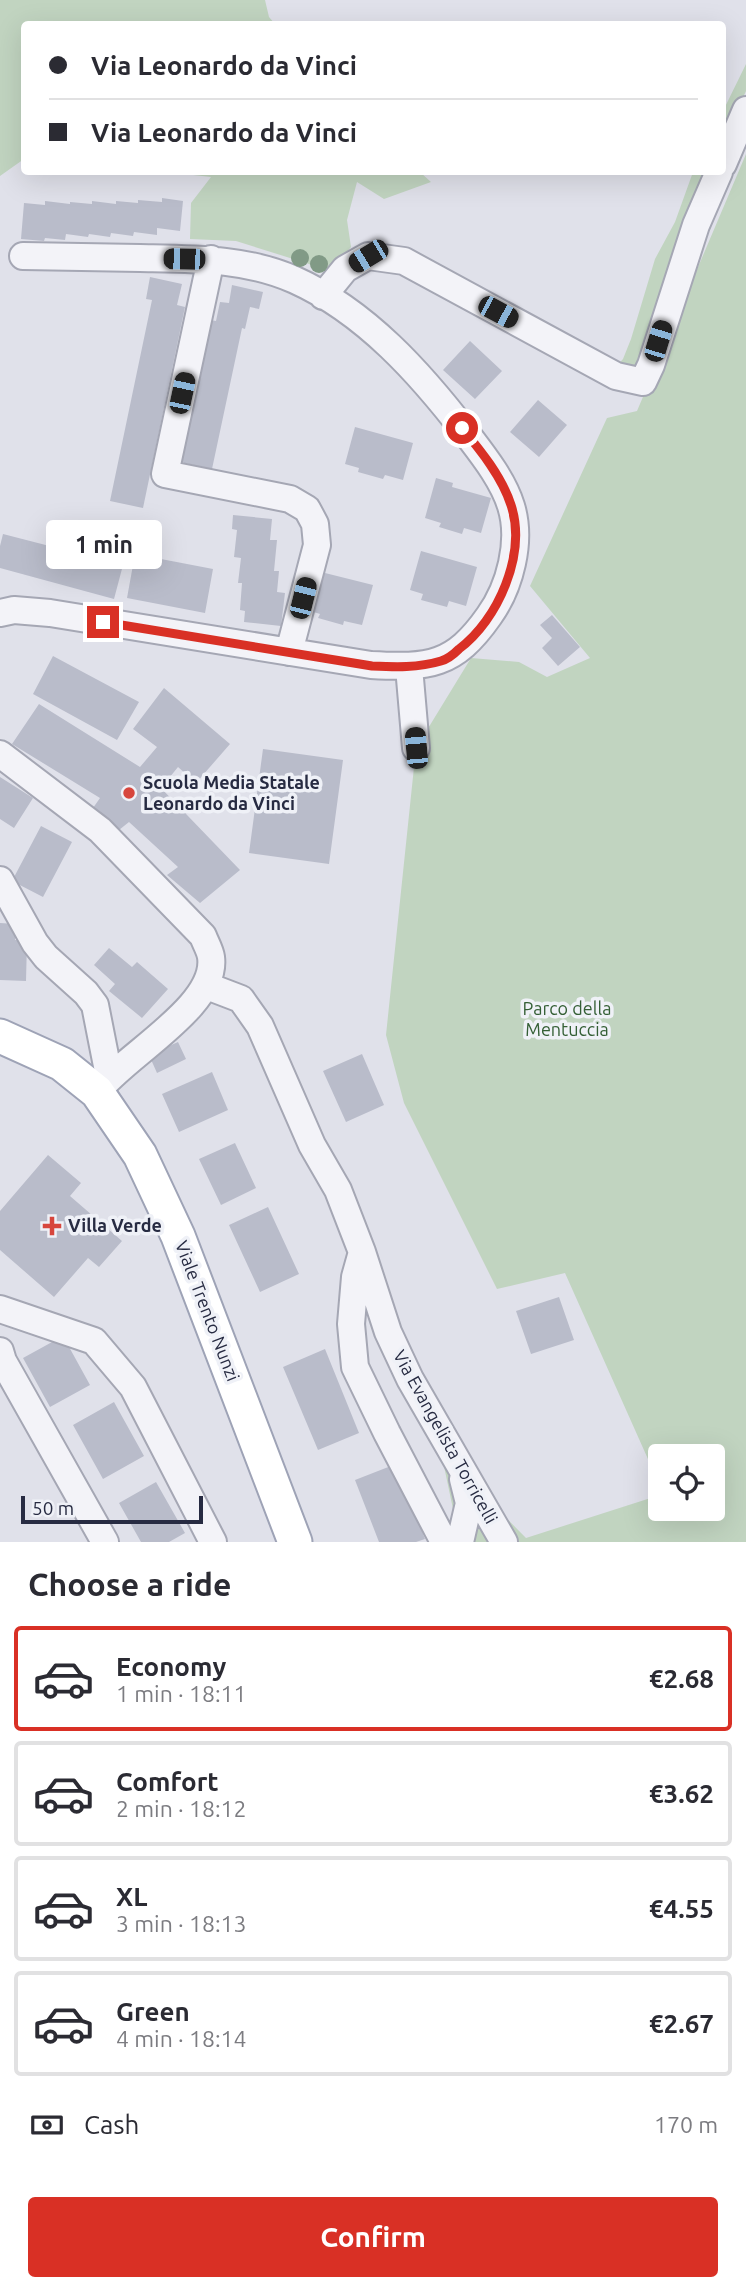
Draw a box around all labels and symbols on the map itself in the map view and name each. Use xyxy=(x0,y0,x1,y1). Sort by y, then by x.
car xyxy=(345,236,392,276)
car xyxy=(163,248,206,270)
car xyxy=(475,293,522,331)
car xyxy=(642,318,675,364)
car xyxy=(168,370,197,416)
route start xyxy=(446,412,478,444)
callout: 1 min xyxy=(45,520,161,570)
car xyxy=(288,575,319,621)
route end xyxy=(87,606,119,638)
car xyxy=(404,726,429,770)
place label: Scuola Media Statale Leonardo da Vinci xyxy=(143,772,320,813)
marker: Scuola Media Statale Leonardo da Vinci xyxy=(121,785,137,801)
park label: Parco della Mentuccia xyxy=(523,998,611,1039)
place label: Villa Verde xyxy=(68,1215,162,1235)
marker: Villa Verde xyxy=(42,1216,62,1236)
street label: Viale Trento Nunzi xyxy=(172,1238,244,1384)
street label: Via Evangelista Torricelli xyxy=(390,1346,502,1527)
scale bar xyxy=(21,1493,203,1525)

